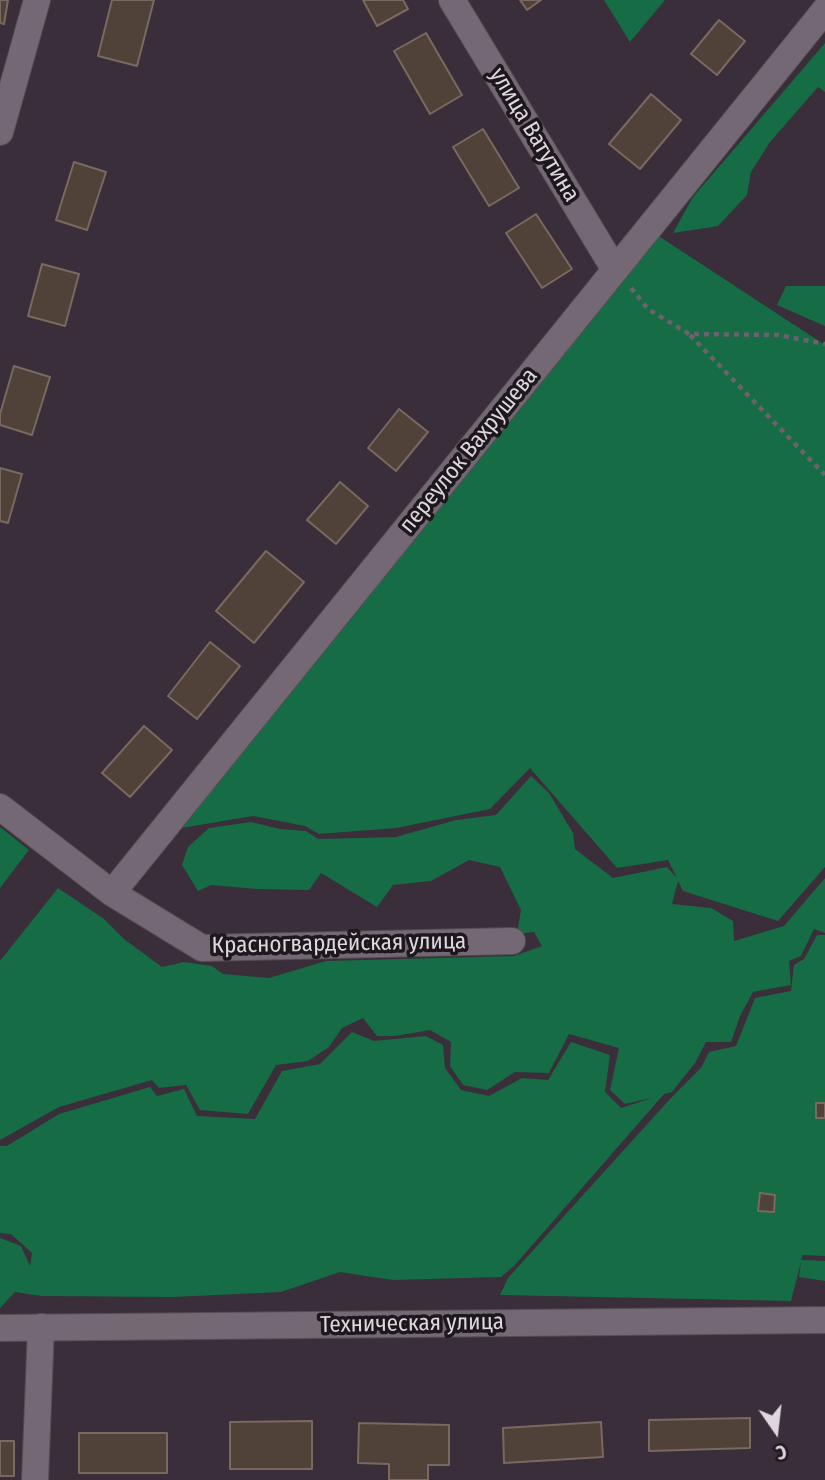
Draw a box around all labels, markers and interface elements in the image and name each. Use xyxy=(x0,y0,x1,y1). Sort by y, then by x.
street label: улица Ватутина xyxy=(483,63,585,207)
street label: переулок Вахрушева xyxy=(394,363,544,539)
street label: Красногвардейская улица xyxy=(212,928,466,960)
street label: Техническая улица xyxy=(320,1309,504,1339)
north arrow xyxy=(741,1396,811,1466)
text: С xyxy=(774,1439,789,1464)

